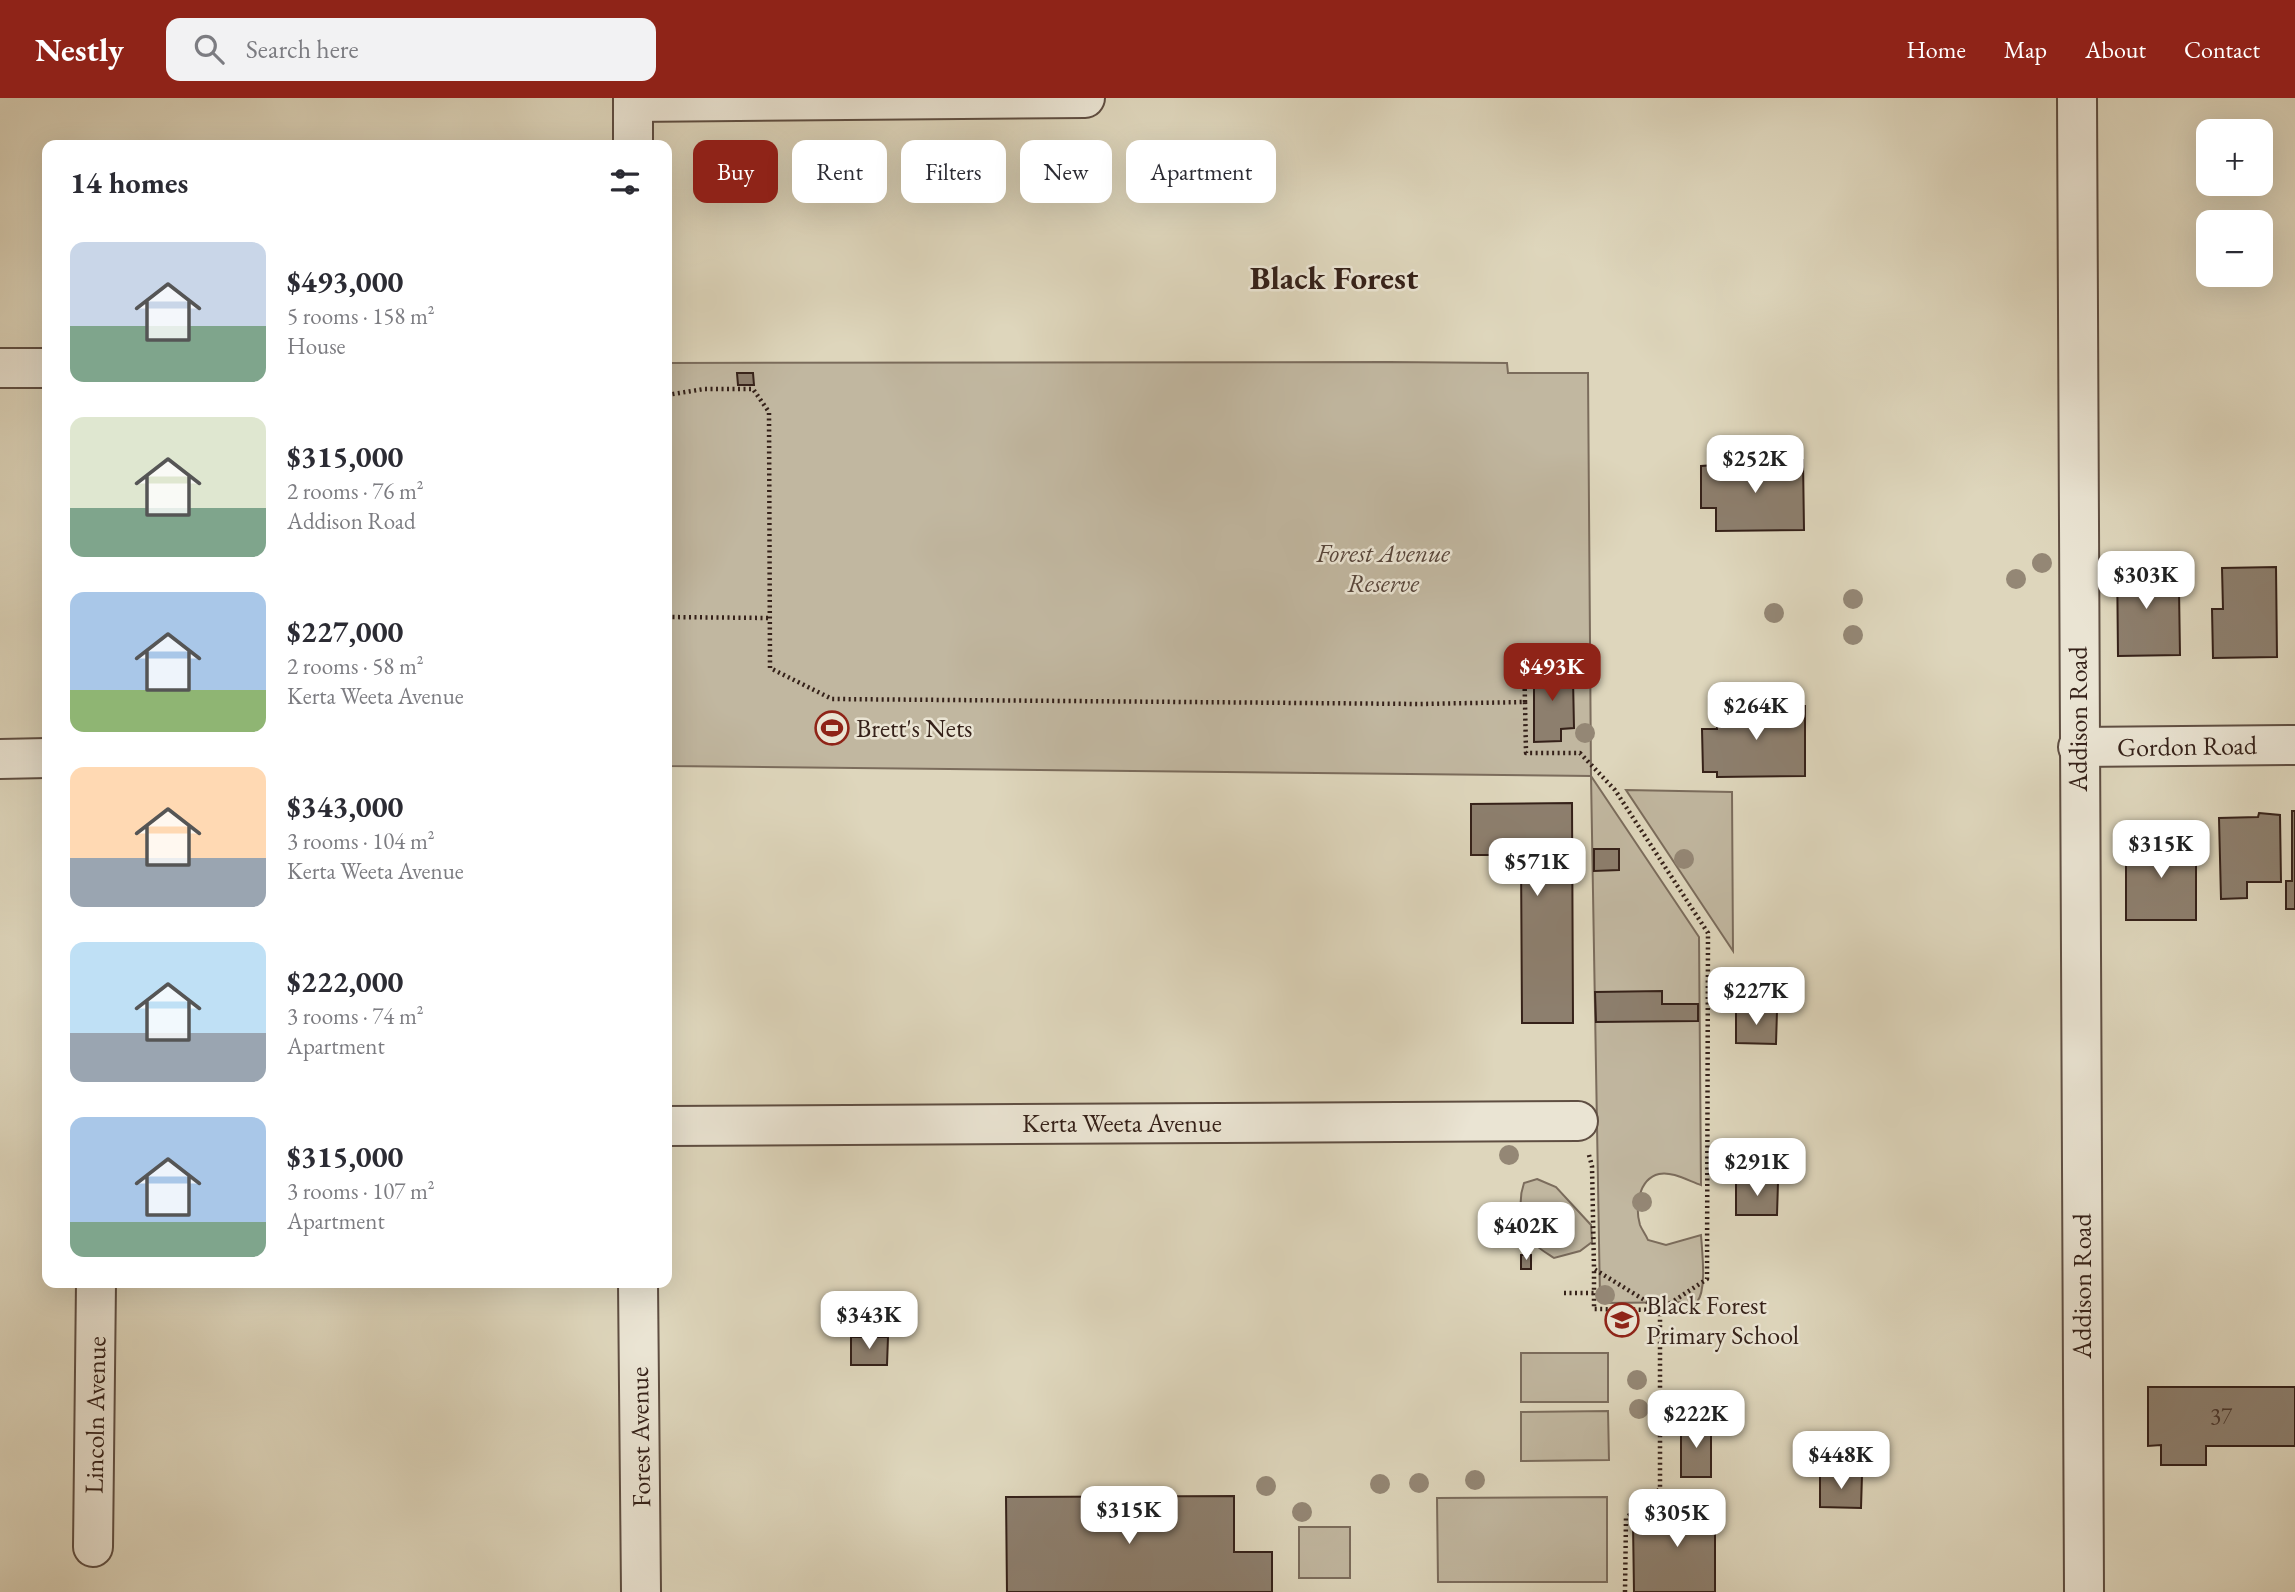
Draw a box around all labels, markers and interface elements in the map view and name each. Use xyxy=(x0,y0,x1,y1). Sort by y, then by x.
search box xyxy=(166,18,656,81)
text: Nestly xyxy=(35,28,124,71)
icon: search xyxy=(190,30,228,68)
text: Search here xyxy=(246,32,359,66)
text: Home xyxy=(1906,34,1966,65)
text: Map xyxy=(2004,34,2047,65)
text: About xyxy=(2085,34,2146,65)
text: Contact xyxy=(2184,34,2260,65)
map controls xyxy=(2196,119,2273,287)
button: + xyxy=(2196,119,2273,196)
chip: Buy xyxy=(693,140,778,203)
chip: Rent xyxy=(792,140,887,203)
chip: Filters xyxy=(901,140,1006,203)
chip: New xyxy=(1020,140,1112,203)
chip: Apartment xyxy=(1126,140,1276,203)
text: 14 homes xyxy=(70,163,188,202)
icon: filters xyxy=(606,163,644,201)
button: − xyxy=(2196,210,2273,287)
district label: Black Forest xyxy=(1250,256,1419,299)
text: $493,000 xyxy=(287,262,403,301)
icon: home xyxy=(126,270,210,354)
text: 5 rooms · 158 m² xyxy=(287,301,435,331)
text: House xyxy=(287,331,346,361)
pin: $252K xyxy=(1706,436,1804,495)
text: $315,000 xyxy=(287,437,403,476)
text: $252K xyxy=(1723,443,1787,473)
icon: home xyxy=(126,445,210,529)
text: 2 rooms · 76 m² xyxy=(287,476,424,506)
text: Addison Road xyxy=(287,506,416,536)
park label: Forest Avenue Reserve xyxy=(1315,536,1451,600)
pin: $303K xyxy=(2097,552,2195,611)
text: $303K xyxy=(2114,559,2178,589)
text: $227,000 xyxy=(287,612,403,651)
icon: home xyxy=(126,620,210,704)
pin: $493K xyxy=(1503,644,1601,703)
street label: Addison Road xyxy=(2061,646,2095,793)
text: 2 rooms · 58 m² xyxy=(287,651,424,681)
text: $493K xyxy=(1520,651,1584,681)
text: Kerta Weeta Avenue xyxy=(287,681,464,711)
pin: $264K xyxy=(1707,682,1805,742)
text: $264K xyxy=(1724,690,1788,720)
sports icon: Brett's Nets xyxy=(813,709,851,747)
place label: Brett's Nets xyxy=(856,711,973,745)
street label: Gordon Road xyxy=(2117,728,2258,764)
text: $343,000 xyxy=(287,787,403,826)
icon: home xyxy=(126,795,210,879)
pin: $315K xyxy=(2112,820,2210,880)
text: 3 rooms · 104 m² xyxy=(287,826,435,856)
text: $315K xyxy=(2129,828,2193,858)
pin: $571K xyxy=(1488,838,1586,898)
text: $571K xyxy=(1505,846,1569,876)
text: Kerta Weeta Avenue xyxy=(287,856,464,886)
text: $222,000 xyxy=(287,962,403,1001)
pin: $227K xyxy=(1707,968,1805,1027)
icon: home xyxy=(126,970,210,1054)
text: $227K xyxy=(1724,975,1788,1005)
text: 3 rooms · 74 m² xyxy=(287,1001,424,1031)
text: Apartment xyxy=(287,1031,385,1061)
street label: Kerta Weeta Avenue xyxy=(1022,1106,1222,1140)
text: $315,000 xyxy=(287,1137,403,1176)
pin: $291K xyxy=(1708,1138,1806,1198)
icon: home xyxy=(126,1145,210,1229)
text: $291K xyxy=(1725,1146,1789,1176)
text: 3 rooms · 107 m² xyxy=(287,1176,435,1206)
pin: $402K xyxy=(1477,1202,1575,1262)
text: Apartment xyxy=(287,1206,385,1236)
text: $402K xyxy=(1494,1210,1558,1240)
street label: Addison Road xyxy=(2065,1213,2099,1360)
place label: Black Forest Primary School xyxy=(1646,1288,1799,1352)
pin: $343K xyxy=(820,1292,918,1351)
text: $343K xyxy=(837,1299,901,1329)
school or university icon: Black Forest Primary School xyxy=(1603,1301,1641,1339)
street label: Lincoln Avenue xyxy=(77,1336,113,1494)
street label: Forest Avenue xyxy=(622,1366,658,1508)
pin: $222K xyxy=(1647,1390,1745,1450)
text: $222K xyxy=(1664,1398,1728,1428)
house number: 37 xyxy=(2210,1401,2233,1431)
pin: $448K xyxy=(1792,1432,1890,1491)
text: $448K xyxy=(1809,1439,1873,1469)
pin: $315K xyxy=(1080,1486,1178,1546)
pin: $305K xyxy=(1628,1490,1726,1549)
text: $315K xyxy=(1097,1494,1161,1524)
text: $305K xyxy=(1645,1497,1709,1527)

